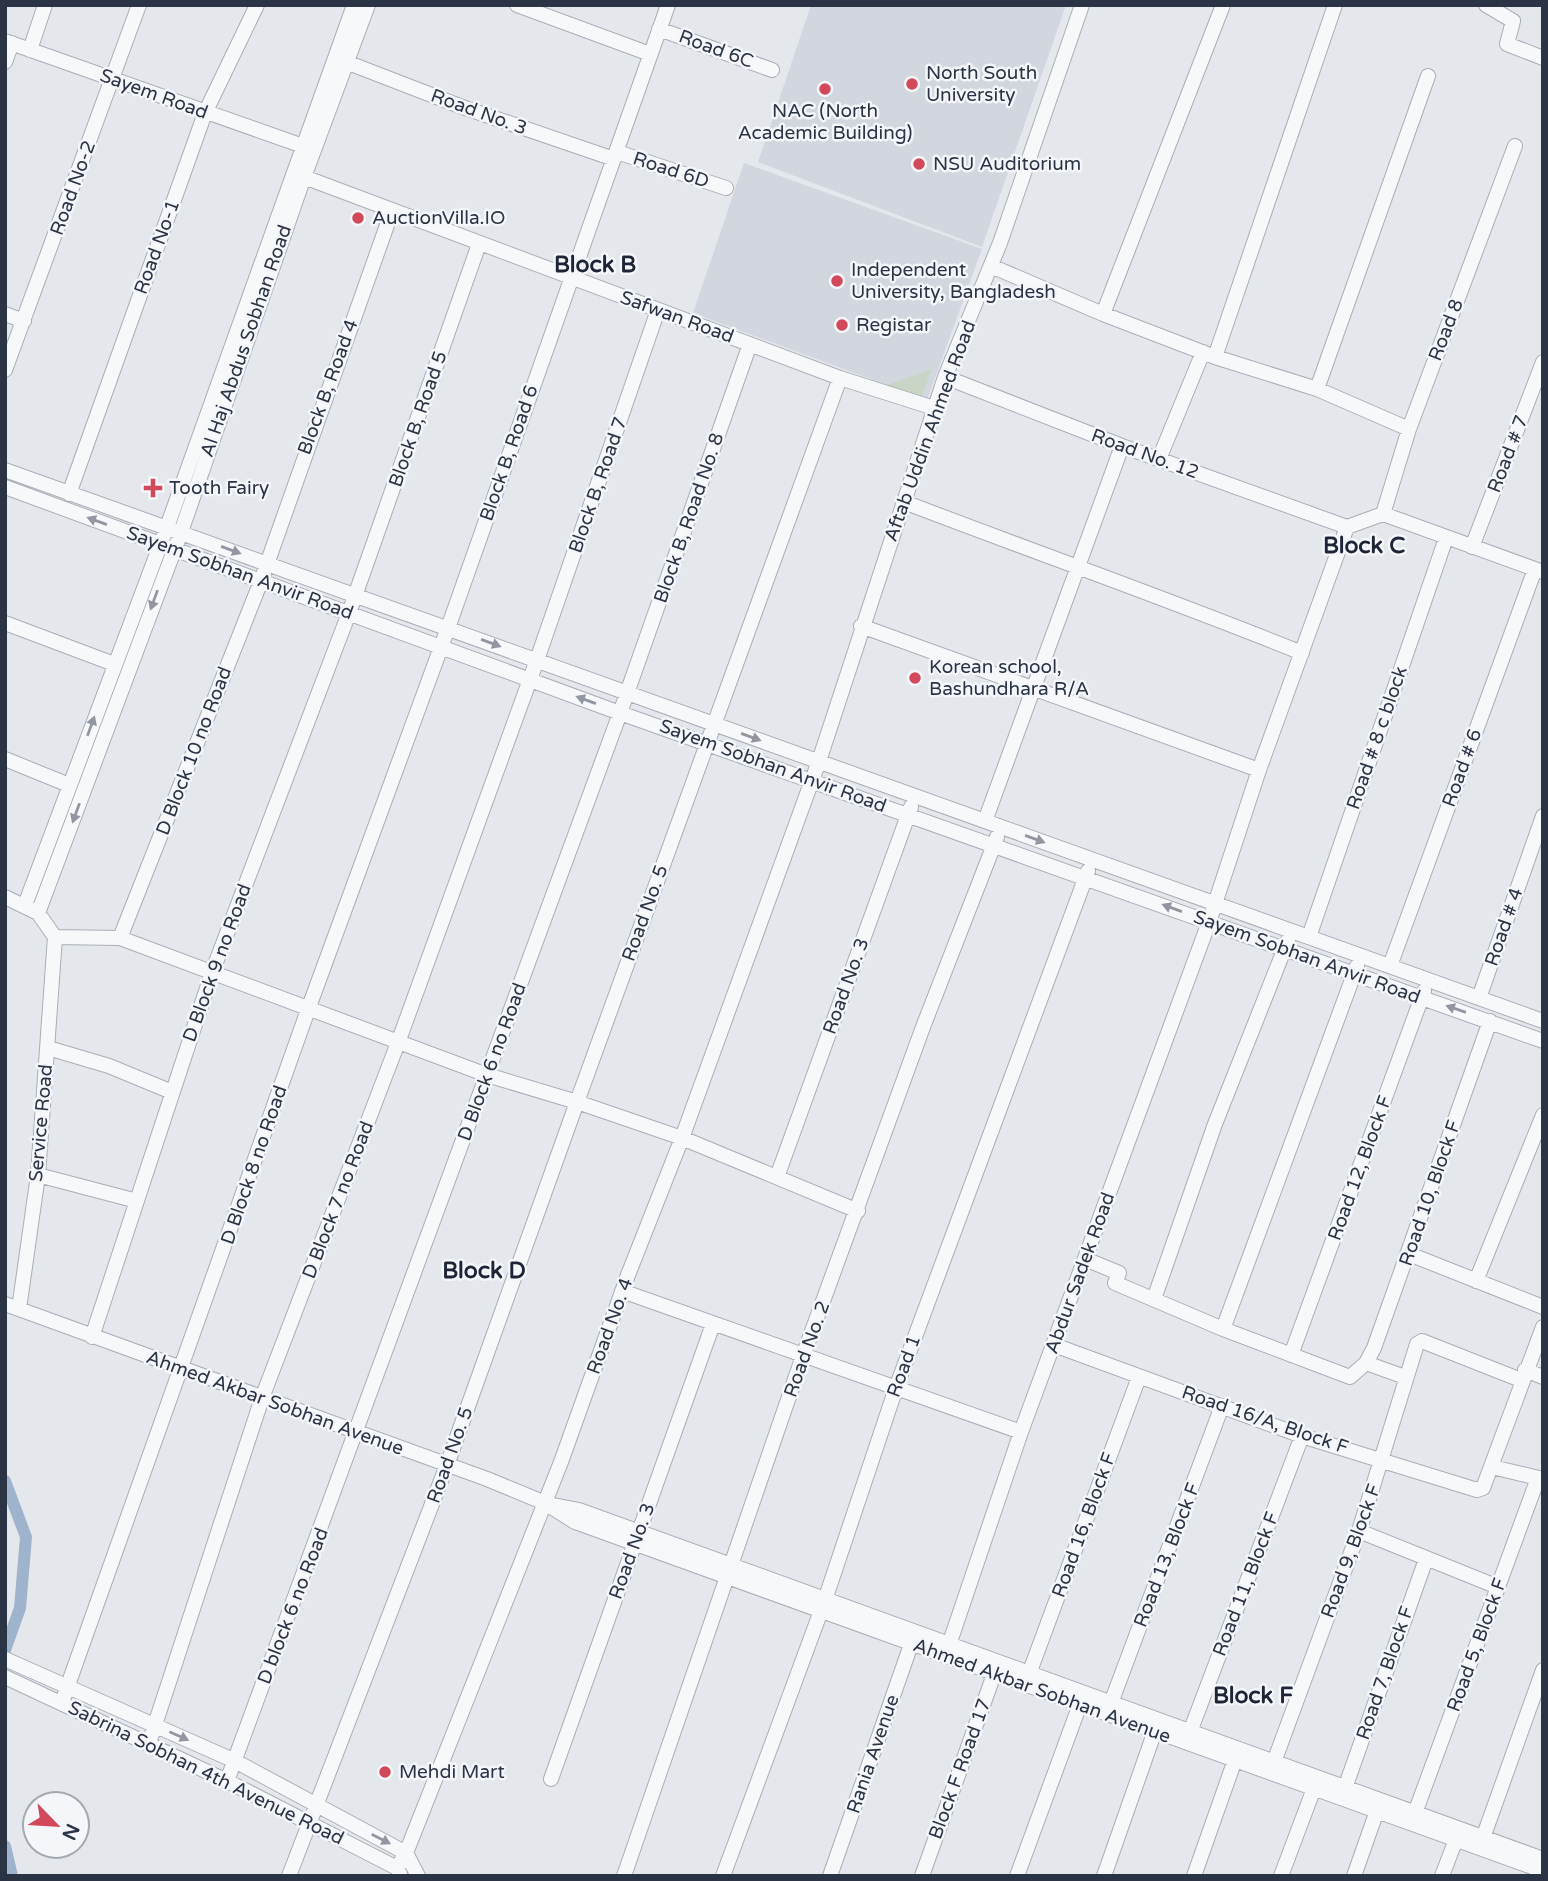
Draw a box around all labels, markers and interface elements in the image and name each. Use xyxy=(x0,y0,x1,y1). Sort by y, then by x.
street label: Road 6C xyxy=(676,25,756,73)
place label: North South University xyxy=(926,62,1037,106)
street label: Sayem Road xyxy=(97,64,211,124)
marker: North South University xyxy=(904,76,920,92)
marker: NAC (North Academic Building) xyxy=(817,81,833,97)
street label: Road No. 3 xyxy=(428,84,530,140)
place label: NAC (North Academic Building) xyxy=(738,100,912,144)
street label: Road No-2 xyxy=(46,138,100,238)
street label: Road 6D xyxy=(630,147,712,193)
place label: NSU Auditorium xyxy=(933,153,1081,175)
marker: NSU Auditorium xyxy=(911,156,927,172)
street label: Road No-1 xyxy=(130,197,184,297)
place label: AuctionVilla.IO xyxy=(372,207,505,229)
marker: AuctionVilla.IO xyxy=(350,210,366,226)
street label: Al Haj Abdus Sobhan Road xyxy=(196,222,296,460)
district label: Block B xyxy=(554,251,636,279)
place label: Independent University, Bangladesh xyxy=(851,259,1056,303)
marker: Independent University, Bangladesh xyxy=(829,273,845,289)
street label: Safwan Road xyxy=(617,286,737,348)
street label: Road 8 xyxy=(1424,296,1468,364)
place label: Registar xyxy=(856,314,932,336)
street label: Block B, Road 4 xyxy=(293,316,363,458)
marker: Registar xyxy=(834,317,850,333)
street label: Aftab Uddin Ahmed Road xyxy=(880,318,980,544)
street label: Block B, Road 5 xyxy=(384,348,452,490)
street label: Block B, Road 6 xyxy=(475,382,543,524)
street label: Road # 7 xyxy=(1483,412,1533,496)
street label: Block B, Road 7 xyxy=(564,414,632,556)
street label: Road No. 12 xyxy=(1088,424,1202,484)
street label: Block B, Road No. 8 xyxy=(650,430,728,606)
place label: Tooth Fairy xyxy=(169,477,269,499)
marker: Tooth Fairy xyxy=(143,478,163,498)
one-way arrow xyxy=(86,515,107,526)
street label: Sayem Sobhan Anvir Road xyxy=(124,522,356,624)
district label: Block C xyxy=(1323,532,1405,560)
one-way arrow xyxy=(221,545,242,556)
one-way arrow xyxy=(149,589,160,610)
one-way arrow xyxy=(481,638,502,649)
place label: Korean school, Bashundhara R/A xyxy=(929,656,1089,700)
street label: D Block 10 no Road xyxy=(152,664,236,838)
street label: Road # 8 c block xyxy=(1342,664,1412,812)
marker: Korean school, Bashundhara R/A xyxy=(907,670,923,686)
one-way arrow xyxy=(576,694,597,705)
street label: Sayem Sobhan Anvir Road xyxy=(657,715,889,817)
one-way arrow xyxy=(86,716,97,737)
street label: Road # 6 xyxy=(1438,726,1486,810)
one-way arrow xyxy=(741,732,762,743)
one-way arrow xyxy=(70,803,81,824)
one-way arrow xyxy=(1024,833,1045,844)
street label: Road No. 5 xyxy=(617,862,673,964)
street label: D Block 9 no Road xyxy=(178,881,256,1045)
street label: Road # 4 xyxy=(1480,885,1528,969)
one-way arrow xyxy=(1161,903,1182,914)
street label: Sayem Sobhan Anvir Road xyxy=(1191,906,1423,1008)
street label: Road No. 3 xyxy=(818,935,874,1037)
street label: D Block 6 no Road xyxy=(453,980,531,1144)
one-way arrow xyxy=(1445,1003,1466,1014)
street label: Service Road xyxy=(25,1063,57,1183)
street label: D Block 8 no Road xyxy=(216,1083,292,1247)
street label: Road 12, Block F xyxy=(1324,1092,1396,1244)
street label: Road 10, Block F xyxy=(1395,1117,1465,1269)
street label: D Block 7 no Road xyxy=(298,1118,378,1282)
street label: Abdur Sadek Road xyxy=(1041,1189,1119,1357)
district label: Block D xyxy=(442,1257,526,1285)
street label: Road No. 4 xyxy=(582,1275,638,1377)
street label: Road No. 2 xyxy=(779,1298,835,1400)
street label: Road 1 xyxy=(883,1332,925,1400)
street label: Ahmed Akbar Sobhan Avenue xyxy=(143,1346,407,1460)
street label: Road 16/A, Block F xyxy=(1179,1381,1351,1459)
street label: Road No. 5 xyxy=(422,1404,478,1506)
street label: Road 16, Block F xyxy=(1048,1449,1120,1601)
street label: Road 13, Block F xyxy=(1129,1480,1205,1630)
street label: Road 9, Block F xyxy=(1317,1481,1385,1621)
street label: Road No. 3 xyxy=(604,1500,660,1602)
street label: Road 11, Block F xyxy=(1208,1509,1284,1659)
street label: D block 6 no Road xyxy=(253,1525,333,1687)
street label: Road 5, Block F xyxy=(1443,1575,1511,1715)
street label: Road 7, Block F xyxy=(1352,1603,1418,1743)
street label: Ahmed Akbar Sobhan Avenue xyxy=(910,1634,1174,1748)
district label: Block F xyxy=(1213,1682,1293,1710)
street label: Rania Avenue xyxy=(842,1692,904,1816)
street label: Sabrina Sobhan 4th Avenue Road xyxy=(65,1696,347,1850)
street label: Block F Road 17 xyxy=(924,1696,996,1842)
one-way arrow xyxy=(168,1731,189,1742)
place label: Mehdi Mart xyxy=(399,1761,505,1783)
marker: Mehdi Mart xyxy=(377,1764,393,1780)
north arrow xyxy=(21,1790,91,1860)
text: N xyxy=(57,1820,84,1843)
one-way arrow xyxy=(371,1834,391,1845)

